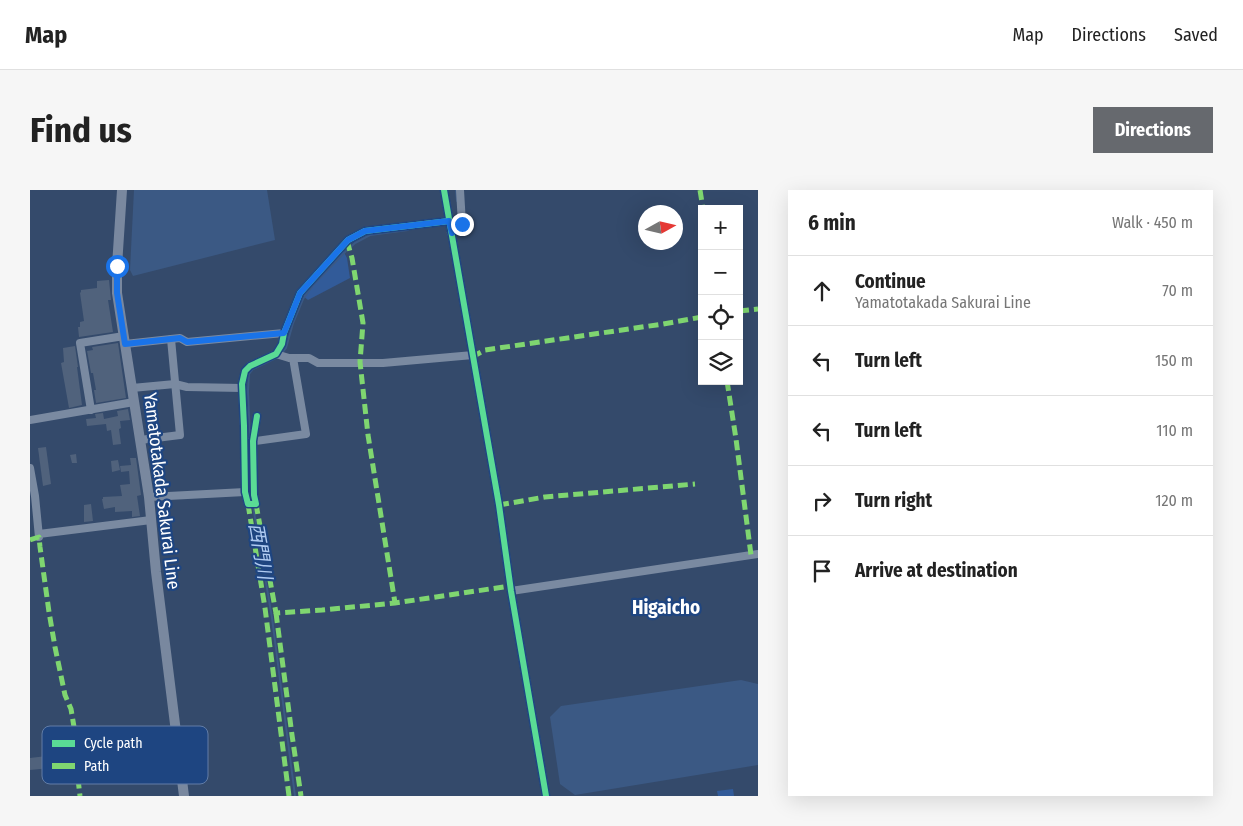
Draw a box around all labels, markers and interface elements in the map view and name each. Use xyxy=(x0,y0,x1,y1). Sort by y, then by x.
text: Map xyxy=(25,21,67,49)
text: Map xyxy=(1012,24,1044,46)
text: Directions xyxy=(1072,24,1146,46)
text: Saved xyxy=(1174,24,1218,46)
button: Directions xyxy=(1093,107,1213,153)
text: Find us xyxy=(30,109,132,151)
north arrow xyxy=(638,205,683,250)
map controls xyxy=(698,205,743,385)
button: + xyxy=(698,205,743,250)
text: 6 min xyxy=(808,210,856,236)
route end xyxy=(451,213,474,236)
text: Walk · 450 m xyxy=(1112,213,1193,232)
button: − xyxy=(698,250,743,295)
route start xyxy=(106,255,129,278)
text: Continue xyxy=(855,270,926,293)
icon: ahead xyxy=(808,277,836,305)
text: 70 m xyxy=(1162,281,1193,300)
text: Yamatotakada Sakurai Line xyxy=(855,293,1031,312)
button: locate xyxy=(698,295,743,340)
button: layers xyxy=(698,340,743,385)
icon: left xyxy=(808,347,836,375)
text: Turn left xyxy=(855,349,922,372)
text: 150 m xyxy=(1155,351,1193,370)
street label: Yamatotakada Sakurai Line xyxy=(139,391,185,591)
icon: left xyxy=(808,417,836,445)
text: Turn left xyxy=(855,419,922,442)
text: 110 m xyxy=(1156,421,1193,440)
icon: right xyxy=(808,487,836,515)
text: Turn right xyxy=(855,489,932,512)
text: 120 m xyxy=(1155,491,1193,510)
water label: 西門川 xyxy=(244,521,277,583)
icon: arrive xyxy=(808,557,836,585)
text: Arrive at destination xyxy=(855,559,1018,582)
district label: Higaicho xyxy=(632,596,700,619)
legend xyxy=(42,726,208,784)
text: Cycle path xyxy=(84,735,143,752)
text: Path xyxy=(84,758,109,775)

